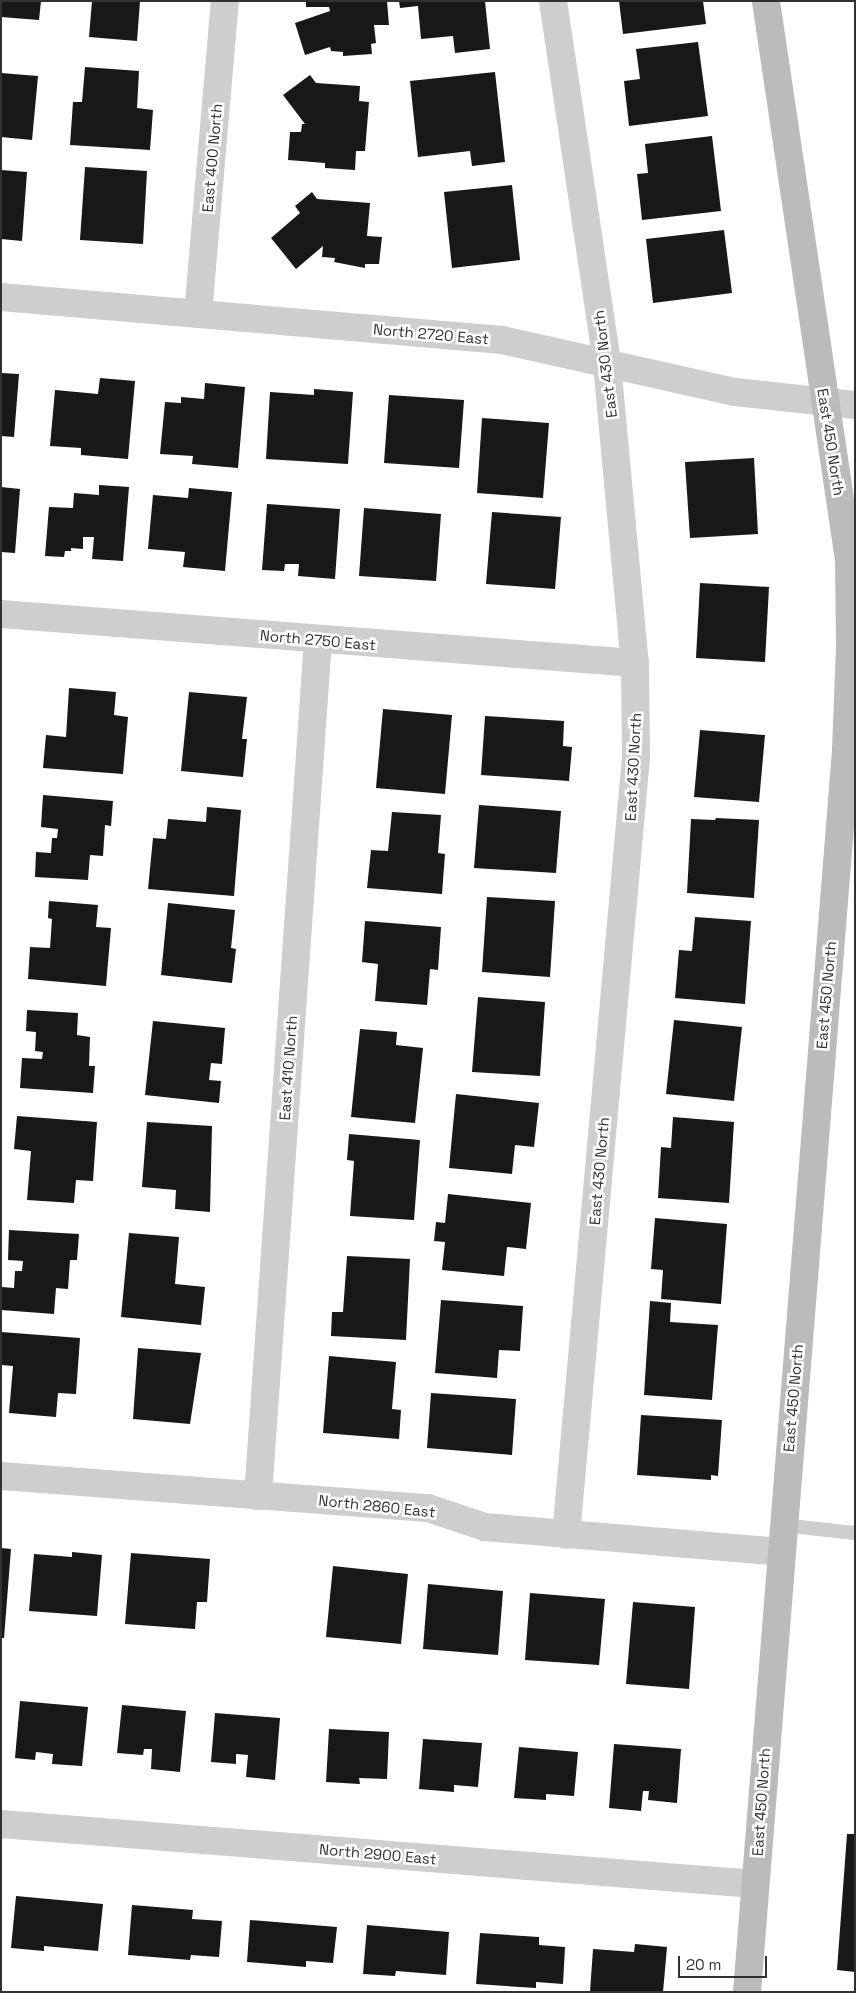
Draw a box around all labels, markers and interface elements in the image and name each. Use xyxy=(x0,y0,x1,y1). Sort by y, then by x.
street label: East 400 North xyxy=(198,103,226,213)
street label: East 430 North xyxy=(589,309,621,419)
street label: North 2720 East xyxy=(372,320,490,348)
street label: East 450 North xyxy=(814,387,848,497)
street label: North 2750 East xyxy=(259,626,377,654)
street label: East 430 North xyxy=(621,712,645,822)
street label: East 450 North xyxy=(812,940,840,1050)
street label: East 410 North xyxy=(275,1015,301,1121)
street label: East 430 North xyxy=(585,1116,613,1226)
street label: East 450 North xyxy=(779,1343,807,1453)
street label: North 2860 East xyxy=(318,1491,436,1521)
street label: East 450 North xyxy=(748,1747,774,1857)
street label: North 2900 East xyxy=(319,1840,437,1868)
scale bar xyxy=(681,1946,770,1978)
text: 20 m xyxy=(686,1955,721,1974)

